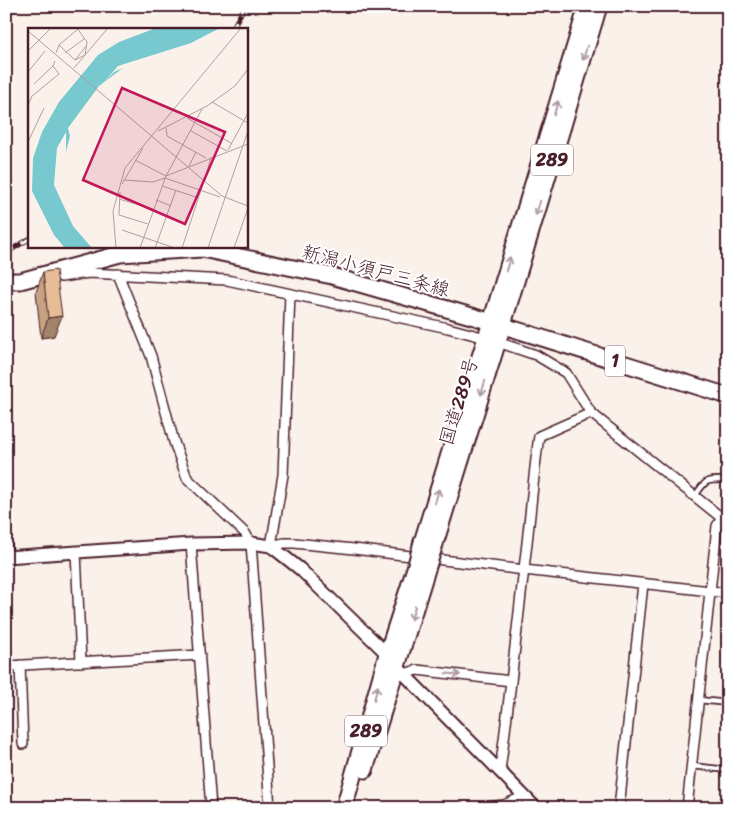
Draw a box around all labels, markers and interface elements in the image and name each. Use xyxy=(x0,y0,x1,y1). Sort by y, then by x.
inset map xyxy=(28,28,248,248)
one-way arrow xyxy=(579,45,589,61)
one-way arrow xyxy=(551,101,561,117)
road number: 289 xyxy=(531,144,573,176)
one-way arrow xyxy=(532,200,542,216)
street label: 新潟小須戸三条線 xyxy=(298,235,454,306)
one-way arrow xyxy=(504,256,514,272)
road number: 1 xyxy=(605,346,625,376)
street label: 国道289号 xyxy=(429,353,488,450)
one-way arrow xyxy=(478,379,488,395)
one-way arrow xyxy=(432,488,442,504)
one-way arrow xyxy=(408,604,418,620)
one-way arrow xyxy=(444,669,460,679)
one-way arrow xyxy=(372,686,382,702)
road number: 289 xyxy=(345,716,387,746)

